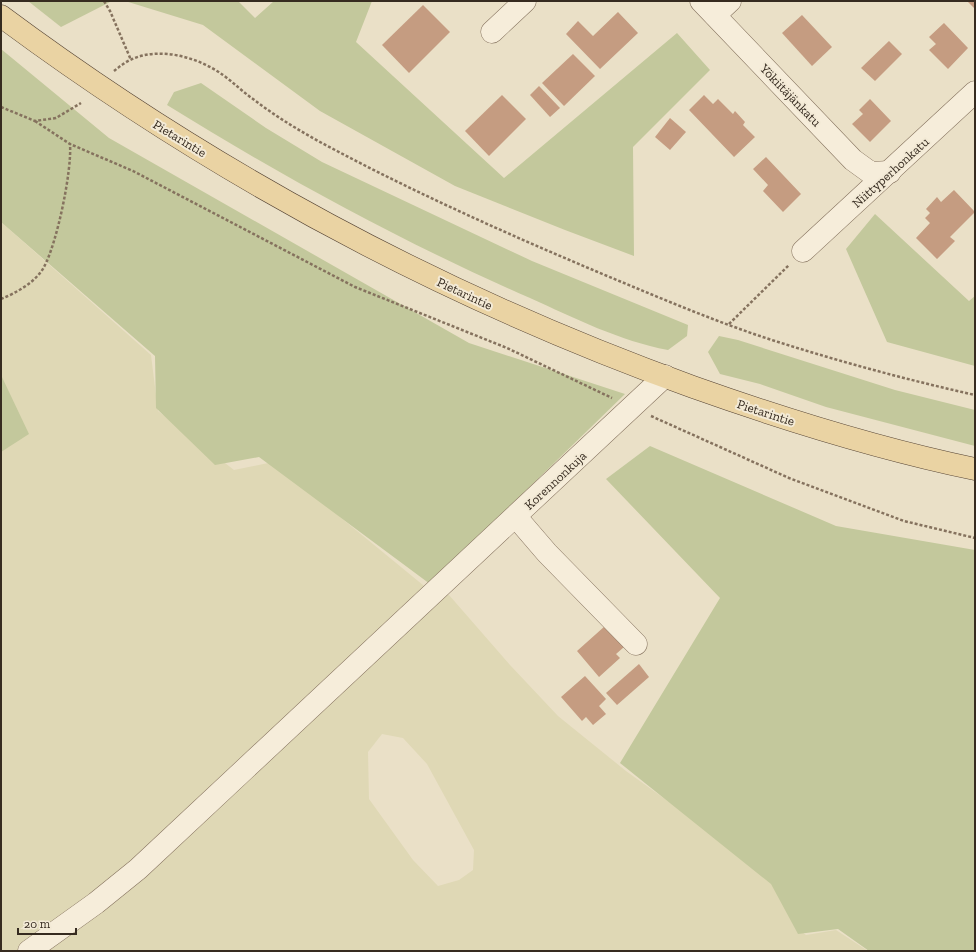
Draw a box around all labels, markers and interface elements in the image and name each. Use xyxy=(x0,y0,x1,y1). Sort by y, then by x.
street label: Yökiitäjänkatu xyxy=(756,60,825,131)
street label: Pietarintie xyxy=(150,117,209,160)
street label: Niittyperhonkatu xyxy=(849,133,932,211)
street label: Pietarintie xyxy=(435,274,495,313)
street label: Pietarintie xyxy=(735,396,796,429)
street label: Korennonkuja xyxy=(521,447,591,514)
scale bar xyxy=(18,910,76,936)
text: 20 m xyxy=(24,917,51,931)

